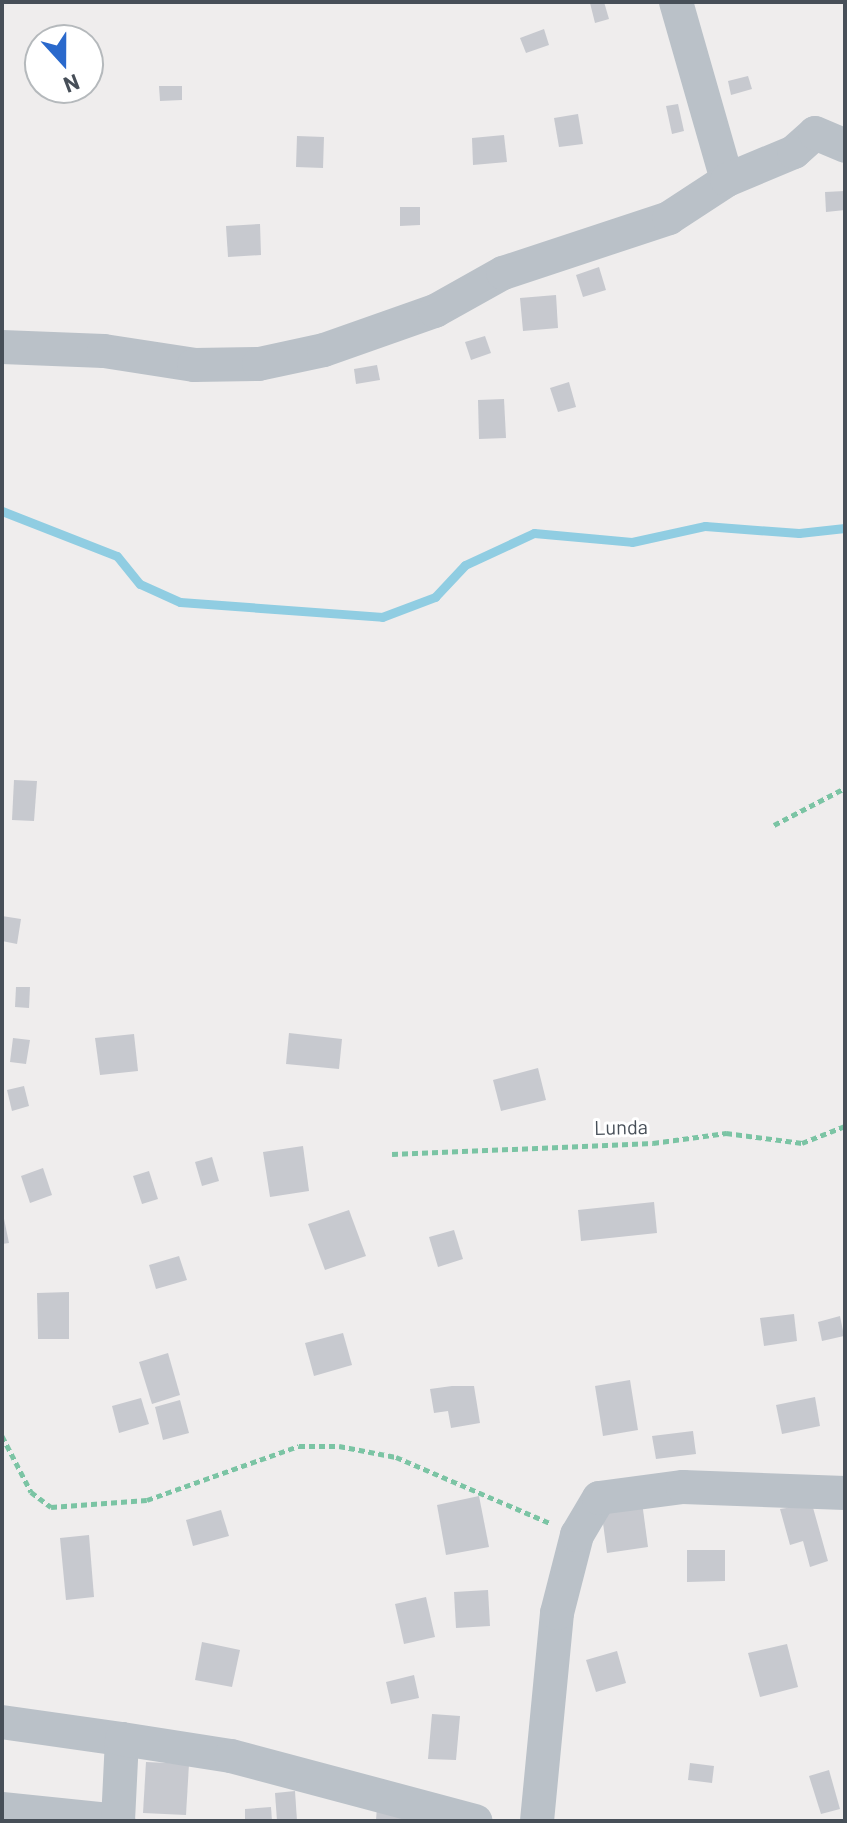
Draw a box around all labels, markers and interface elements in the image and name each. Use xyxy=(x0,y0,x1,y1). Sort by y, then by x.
north arrow xyxy=(24,24,104,104)
text: N xyxy=(60,70,83,99)
street label: Lunda xyxy=(594,1115,648,1139)

